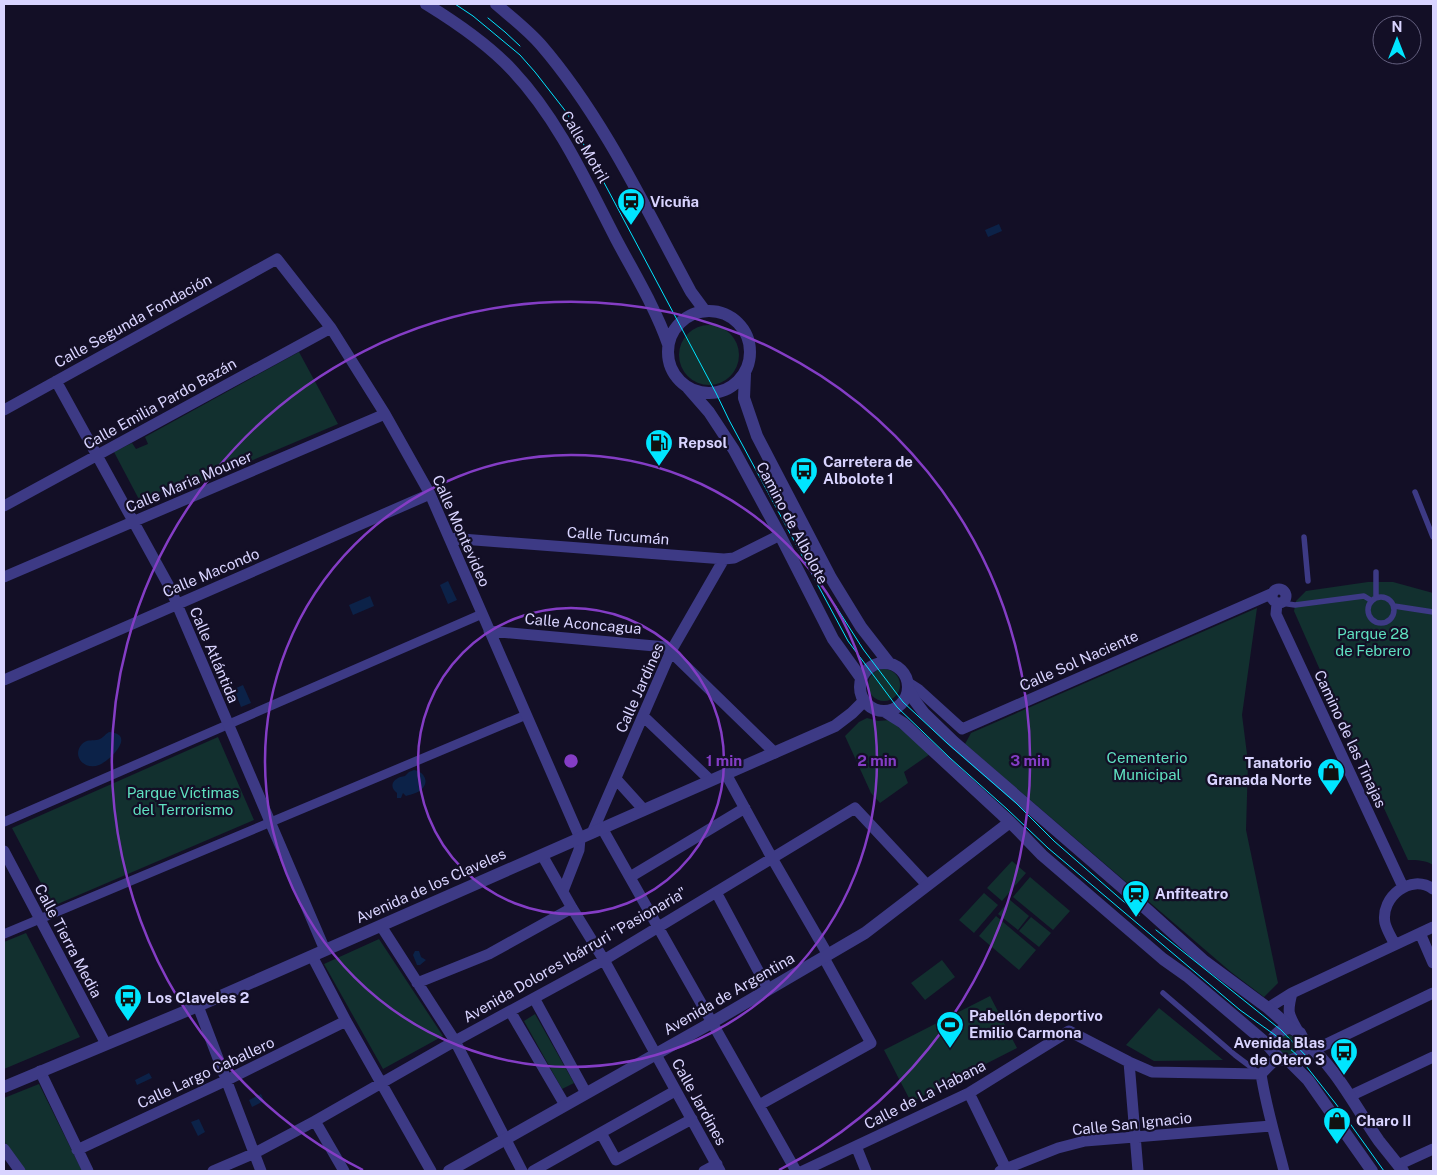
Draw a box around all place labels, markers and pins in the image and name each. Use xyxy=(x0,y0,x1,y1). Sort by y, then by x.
station icon: Vicuña xyxy=(616,187,646,226)
place label: Vicuña xyxy=(650,193,699,210)
fuel station icon: Repsol xyxy=(644,428,674,467)
place label: Repsol xyxy=(678,434,727,451)
place label: Carretera de Albolote 1 xyxy=(823,453,913,487)
bus stop icon: Carretera de Albolote 1 xyxy=(789,456,819,495)
centre of rings xyxy=(562,752,580,770)
place label: Tanatorio Granada Norte xyxy=(1207,754,1312,788)
shop icon: Tanatorio Granada Norte xyxy=(1316,757,1346,796)
station icon: Anfiteatro xyxy=(1121,879,1151,918)
place label: Anfiteatro xyxy=(1155,885,1229,902)
bus stop icon: Los Claveles 2 xyxy=(113,983,143,1022)
place label: Los Claveles 2 xyxy=(147,989,249,1006)
place label: Pabellón deportivo Emilio Carmona xyxy=(969,1007,1103,1041)
sports icon: Pabellón deportivo Emilio Carmona xyxy=(935,1010,965,1049)
place label: Avenida Blas de Otero 3 xyxy=(1234,1034,1325,1068)
bus stop icon: Avenida Blas de Otero 3 xyxy=(1329,1037,1359,1076)
shop icon: Charo II xyxy=(1322,1106,1352,1145)
place label: Charo II xyxy=(1356,1112,1411,1129)

